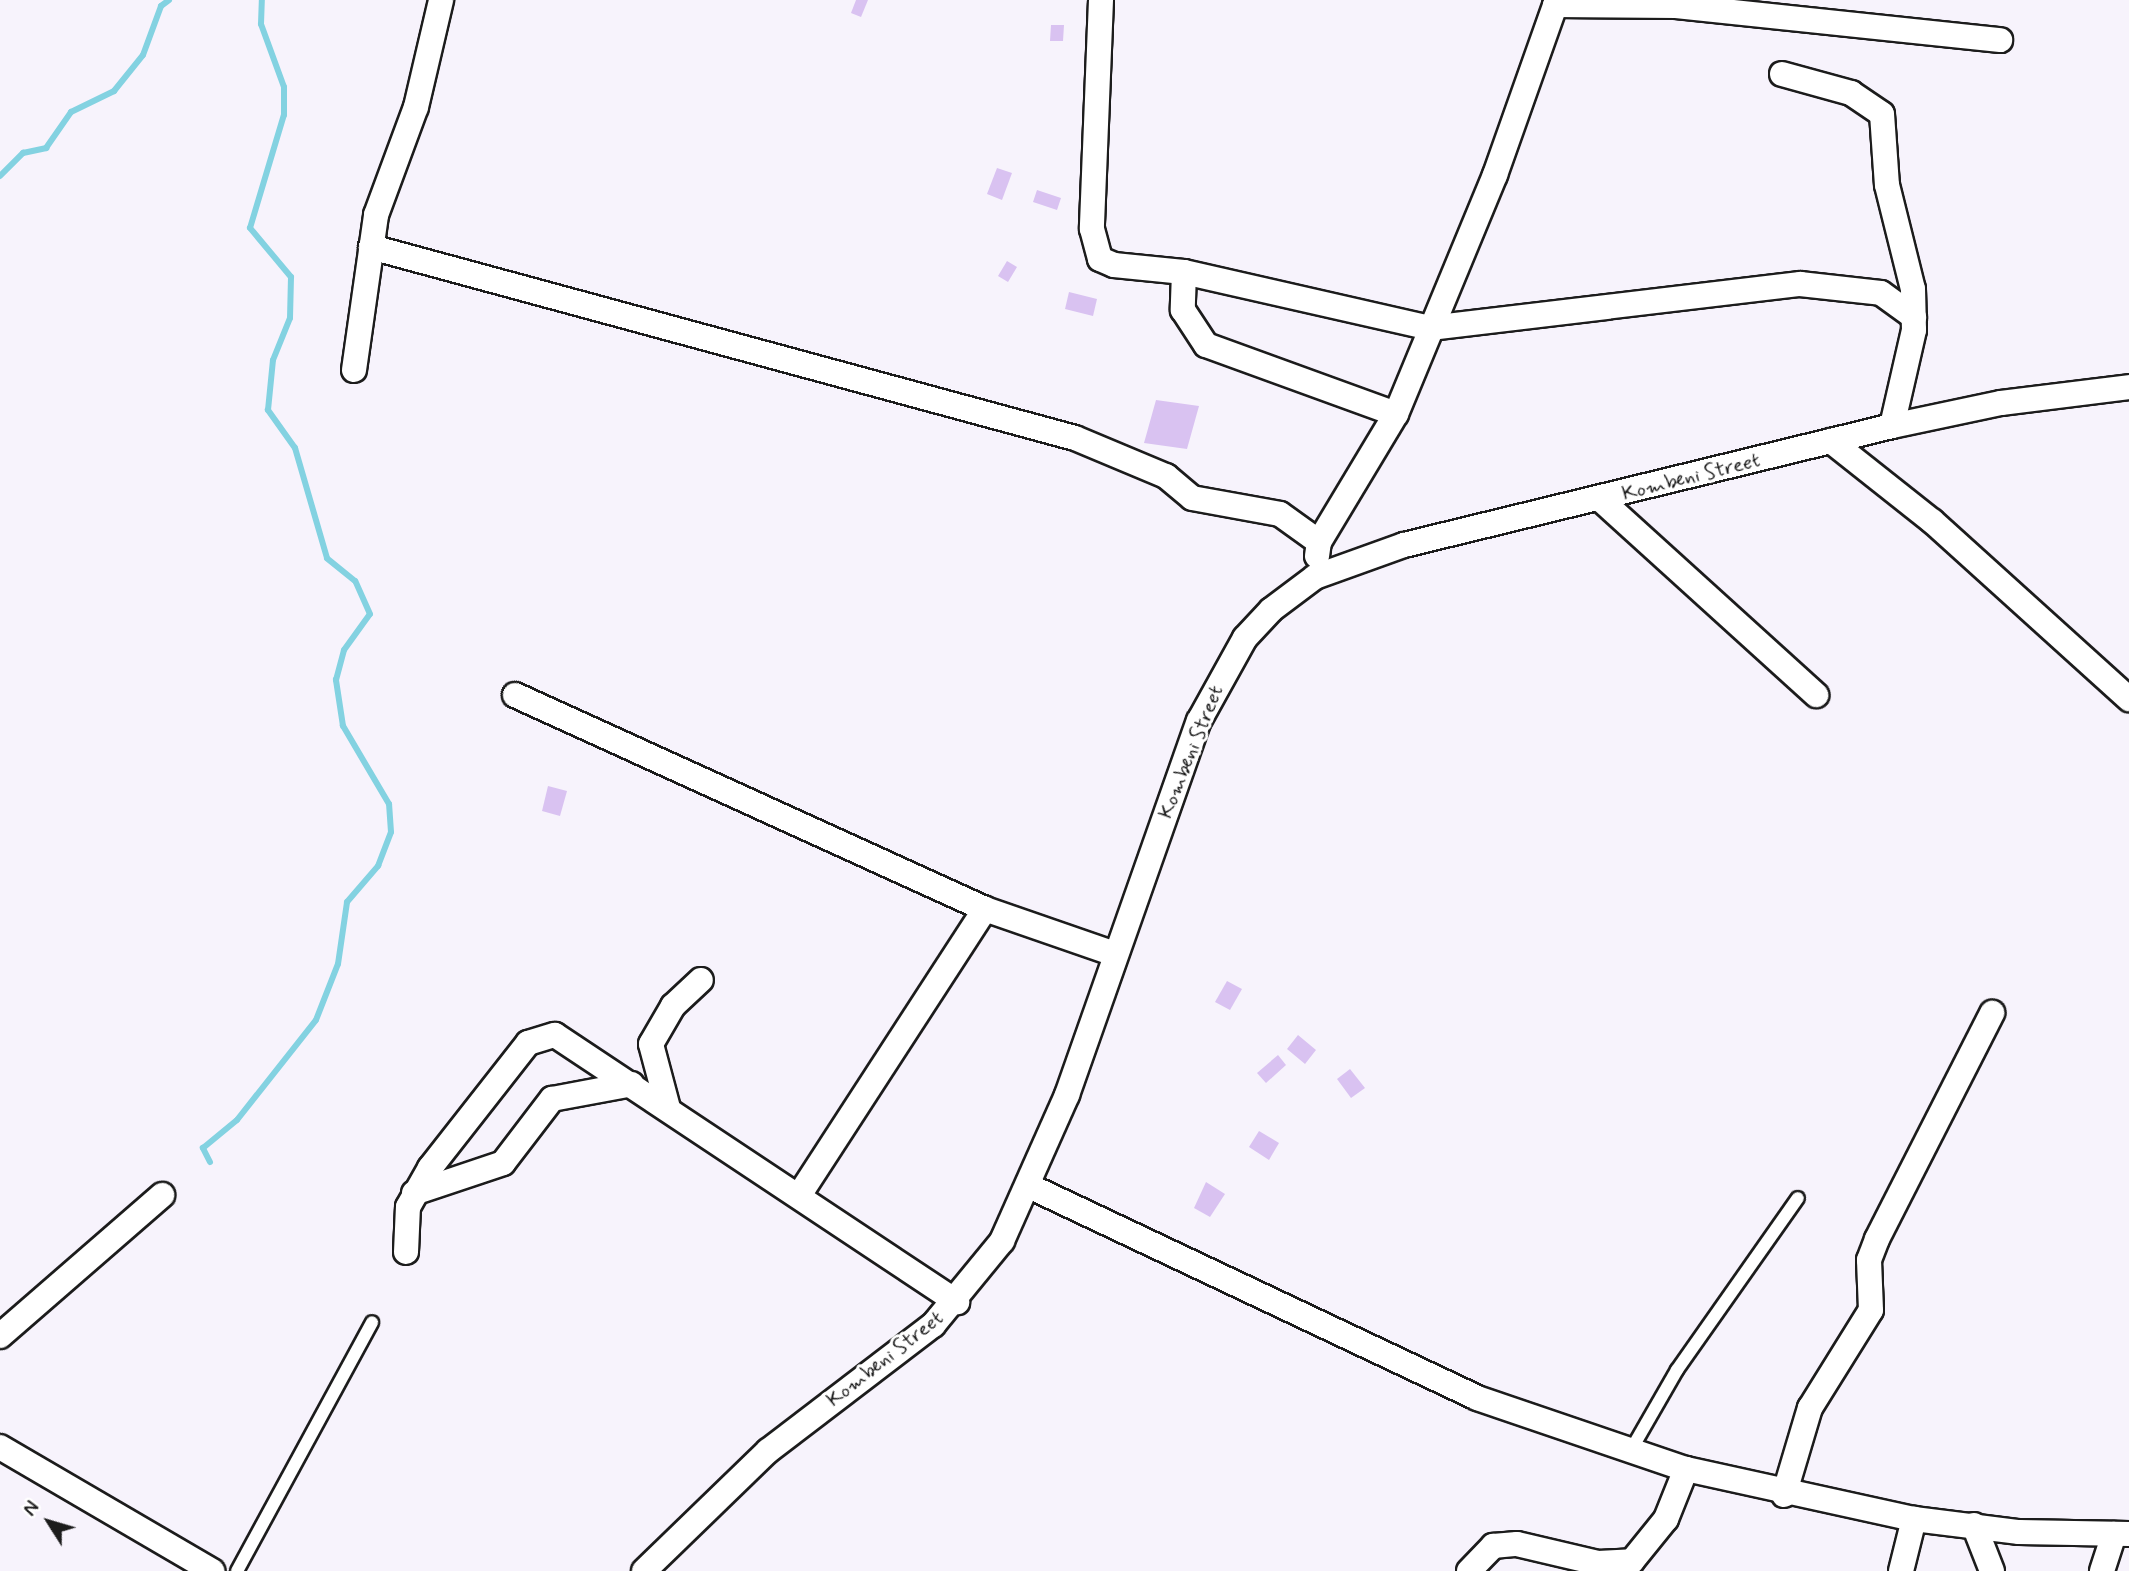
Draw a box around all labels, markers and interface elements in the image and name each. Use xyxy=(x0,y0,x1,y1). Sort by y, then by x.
street label: Kombeni Street xyxy=(1618,447,1764,507)
street label: Kombeni Street xyxy=(1152,680,1230,824)
street label: Kombeni Street xyxy=(820,1304,950,1414)
north arrow xyxy=(14,1487,84,1557)
text: N xyxy=(18,1496,46,1522)

